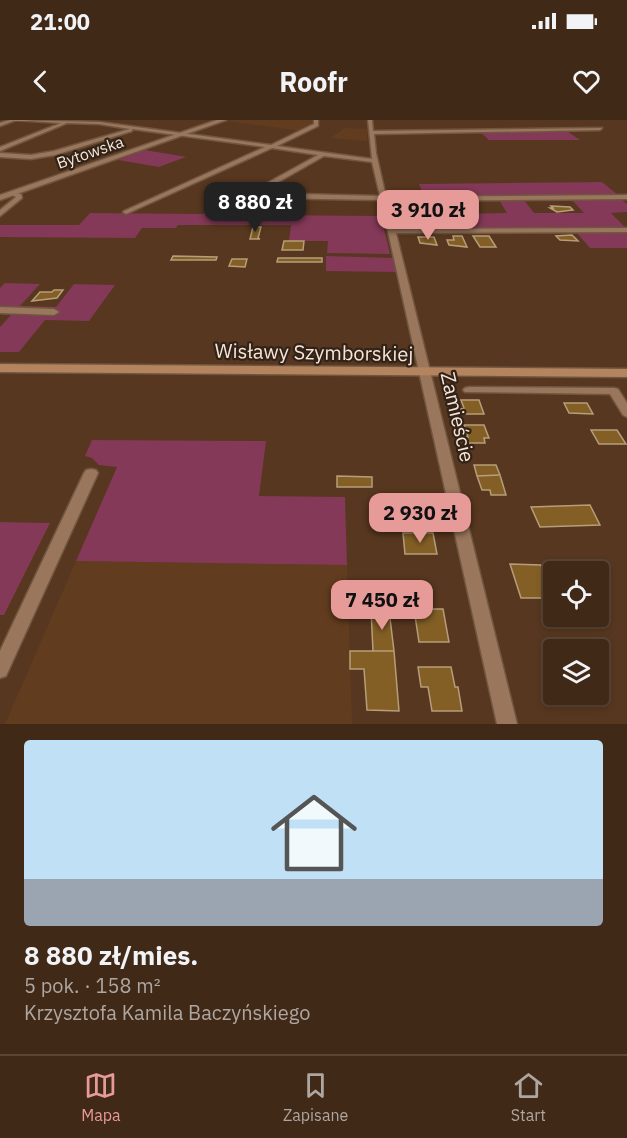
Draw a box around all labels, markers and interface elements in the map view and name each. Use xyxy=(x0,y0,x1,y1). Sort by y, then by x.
text: 21:00 xyxy=(30,7,90,36)
text: Roofr xyxy=(279,64,348,99)
icon: back xyxy=(24,65,57,98)
icon: heart xyxy=(570,65,603,98)
street label: Bytowska xyxy=(54,131,127,173)
pin: 8 880 zł xyxy=(193,182,317,233)
text: 8 880 zł xyxy=(218,188,292,215)
pin: 3 910 zł xyxy=(366,190,490,241)
text: 3 910 zł xyxy=(391,196,465,223)
street label: Wisławy Szymborskiej xyxy=(215,337,413,367)
street label: Zamieście xyxy=(435,369,481,465)
pin: 2 930 zł xyxy=(358,493,482,544)
text: 2 930 zł xyxy=(383,499,457,526)
map controls xyxy=(543,561,609,705)
button: locate xyxy=(543,561,609,627)
pin: 7 450 zł xyxy=(320,580,444,631)
text: 7 450 zł xyxy=(345,586,419,613)
button: layers xyxy=(543,639,609,705)
icon: home xyxy=(260,779,368,887)
text: 8 880 zł/mies. xyxy=(24,938,198,972)
text: 5 pok. · 158 m² xyxy=(24,972,161,999)
text: Krzysztofa Kamila Baczyńskiego xyxy=(24,999,310,1026)
tab: Mapa xyxy=(81,1069,121,1125)
tab: Zapisane xyxy=(283,1069,348,1125)
tab: Start xyxy=(511,1069,546,1125)

